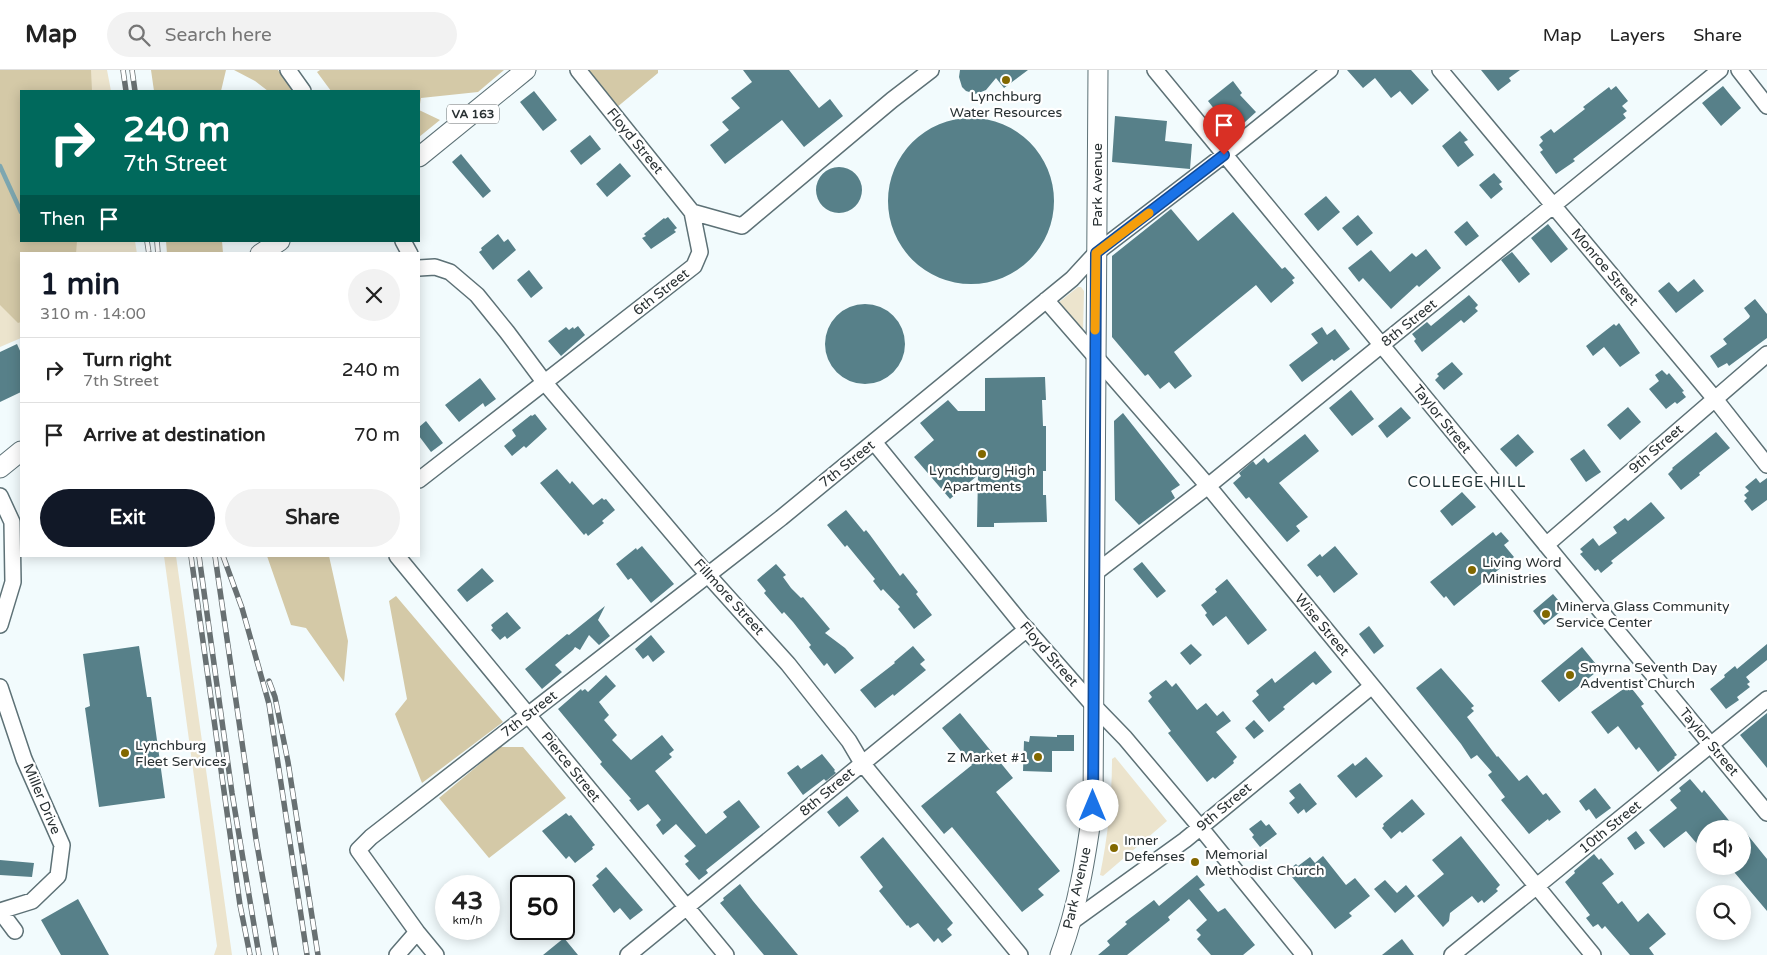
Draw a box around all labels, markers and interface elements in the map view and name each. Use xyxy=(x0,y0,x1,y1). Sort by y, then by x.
search box xyxy=(107,12,457,57)
text: Map xyxy=(25,20,77,49)
icon: search xyxy=(125,21,153,49)
text: Search here xyxy=(165,24,272,46)
text: Map xyxy=(1543,24,1582,46)
text: Layers xyxy=(1610,24,1665,46)
text: Share xyxy=(1693,24,1742,46)
marker: Lynchburg Water Resources xyxy=(1000,74,1012,86)
place label: Lynchburg Water Resources xyxy=(950,88,1062,121)
road number: VA 163 xyxy=(447,104,499,124)
street label: Floyd Street xyxy=(603,104,667,178)
pin xyxy=(1203,104,1245,155)
text: 240 m xyxy=(123,109,230,151)
icon: right xyxy=(40,110,105,175)
icon: arrive xyxy=(1210,111,1238,139)
street label: Park Avenue xyxy=(1089,143,1106,227)
text: 7th Street xyxy=(123,151,227,177)
icon: arrive xyxy=(95,205,123,233)
text: Then xyxy=(40,208,85,230)
street label: Monroe Street xyxy=(1568,225,1643,310)
street label: 6th Street xyxy=(630,264,693,319)
text: 1 min xyxy=(40,266,120,303)
button: close xyxy=(348,269,400,321)
street label: 8th Street xyxy=(1378,295,1441,350)
text: 310 m · 14:00 xyxy=(40,304,146,324)
text: Turn right xyxy=(83,349,171,371)
icon: right xyxy=(40,356,68,384)
text: 240 m xyxy=(342,359,400,381)
text: 7th Street xyxy=(83,371,159,391)
street label: Taylor Street xyxy=(1409,381,1475,457)
street label: 9th Street xyxy=(1625,420,1687,477)
icon: arrive xyxy=(40,421,68,449)
text: Arrive at destination xyxy=(83,424,266,446)
text: 70 m xyxy=(354,424,400,446)
street label: 7th Street xyxy=(816,436,879,491)
marker: Lynchburg High Apartments xyxy=(976,448,988,460)
place label: Lynchburg High Apartments xyxy=(929,462,1035,495)
district label: COLLEGE HILL xyxy=(1408,473,1526,491)
button: Exit xyxy=(40,489,215,547)
button: Share xyxy=(225,489,400,547)
place label: Living Word Ministries xyxy=(1482,554,1561,587)
street label: Fillmore Street xyxy=(690,555,768,639)
marker: Living Word Ministries xyxy=(1466,564,1478,576)
street label: Wise Street xyxy=(1291,591,1353,660)
place label: Minerva Glass Community Service Center xyxy=(1556,598,1730,631)
marker: Minerva Glass Community Service Center xyxy=(1540,608,1552,620)
street label: Floyd Street xyxy=(1016,618,1082,690)
place label: Smyrna Seventh Day Adventist Church xyxy=(1580,659,1718,692)
marker: Smyrna Seventh Day Adventist Church xyxy=(1564,669,1576,681)
street label: 7th Street xyxy=(498,686,561,741)
street label: Taylor Street xyxy=(1676,704,1743,780)
street label: Pierce Street xyxy=(538,729,605,806)
place label: Lynchburg Fleet Services xyxy=(135,737,227,770)
marker: Lynchburg Fleet Services xyxy=(119,747,131,759)
place label: Z Market #1 xyxy=(947,749,1028,766)
marker: Z Market #1 xyxy=(1032,751,1044,763)
street label: Miller Drive xyxy=(19,761,65,837)
street label: 8th Street xyxy=(796,764,858,820)
position arrow xyxy=(1066,779,1118,831)
street label: 9th Street xyxy=(1193,779,1255,835)
street label: 10th Street xyxy=(1575,796,1645,857)
map controls xyxy=(1696,820,1751,940)
button: sound xyxy=(1696,820,1751,875)
place label: Inner Defenses xyxy=(1124,832,1185,865)
marker: Inner Defenses xyxy=(1108,842,1120,854)
street label: Park Avenue xyxy=(1059,845,1095,931)
place label: Memorial Methodist Church xyxy=(1205,846,1324,879)
marker: Memorial Methodist Church xyxy=(1189,856,1201,868)
speed limit sign: 50 xyxy=(510,875,575,940)
button: search xyxy=(1696,885,1751,940)
text: 43 xyxy=(452,886,483,916)
text: km/h xyxy=(452,913,483,927)

